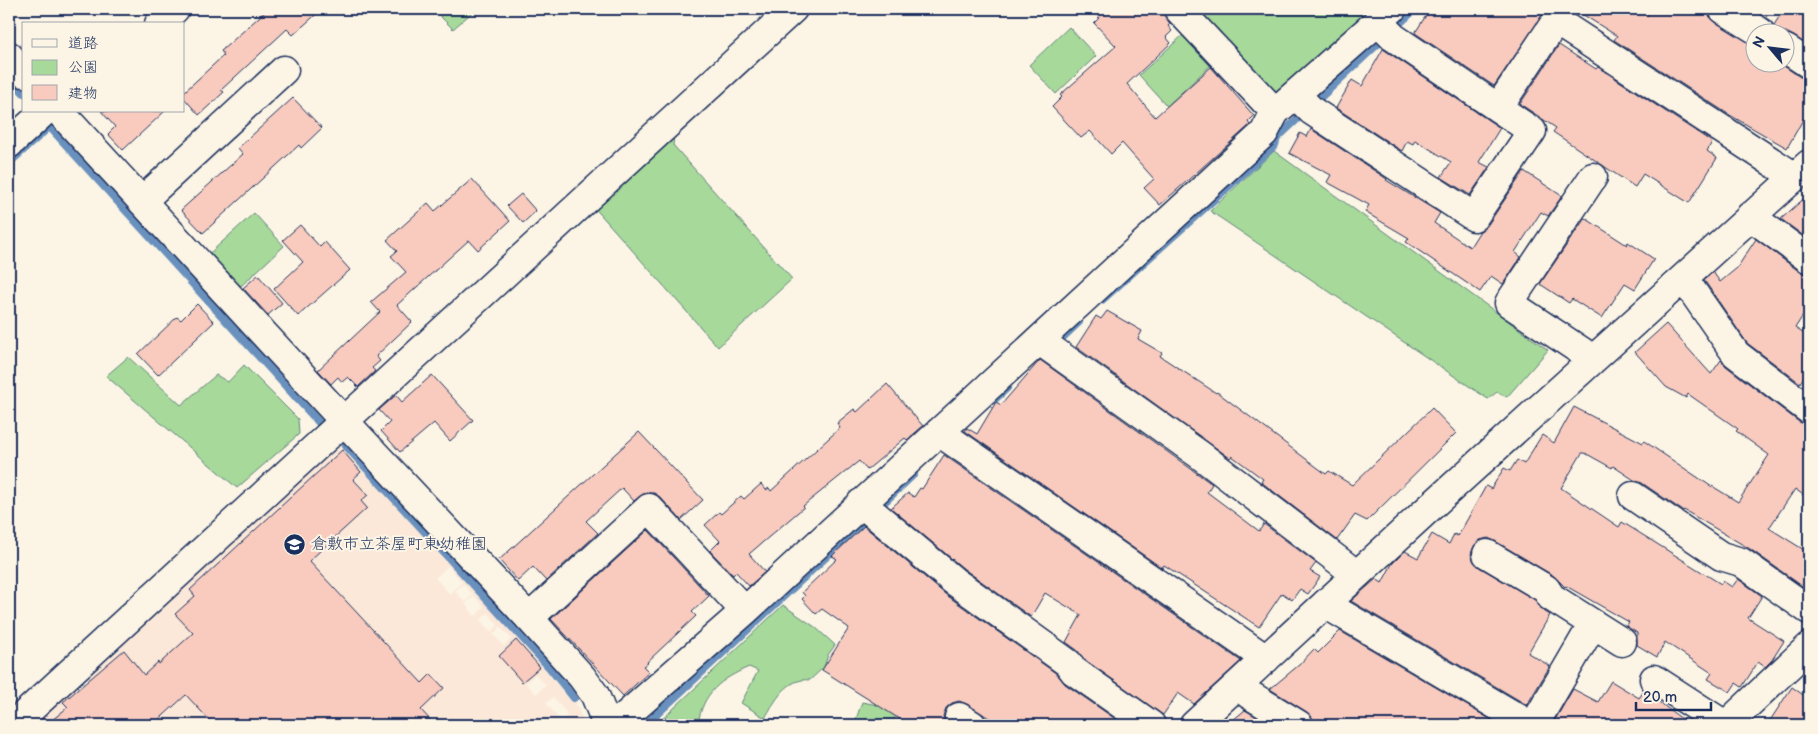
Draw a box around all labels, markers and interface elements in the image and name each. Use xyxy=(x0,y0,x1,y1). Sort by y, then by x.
legend xyxy=(22,22,185,112)
north arrow xyxy=(1746,22,1796,72)
text: N xyxy=(1749,33,1769,51)
text: 道路 xyxy=(68,34,98,53)
text: 公園 xyxy=(68,58,98,77)
text: 建物 xyxy=(68,84,98,103)
school or university icon: 倉敷市立茶屋町東幼稚園 xyxy=(283,532,307,556)
place label: 倉敷市立茶屋町東幼稚園 xyxy=(311,535,487,554)
scale bar xyxy=(1636,679,1710,711)
text: 20 m xyxy=(1643,688,1677,707)

